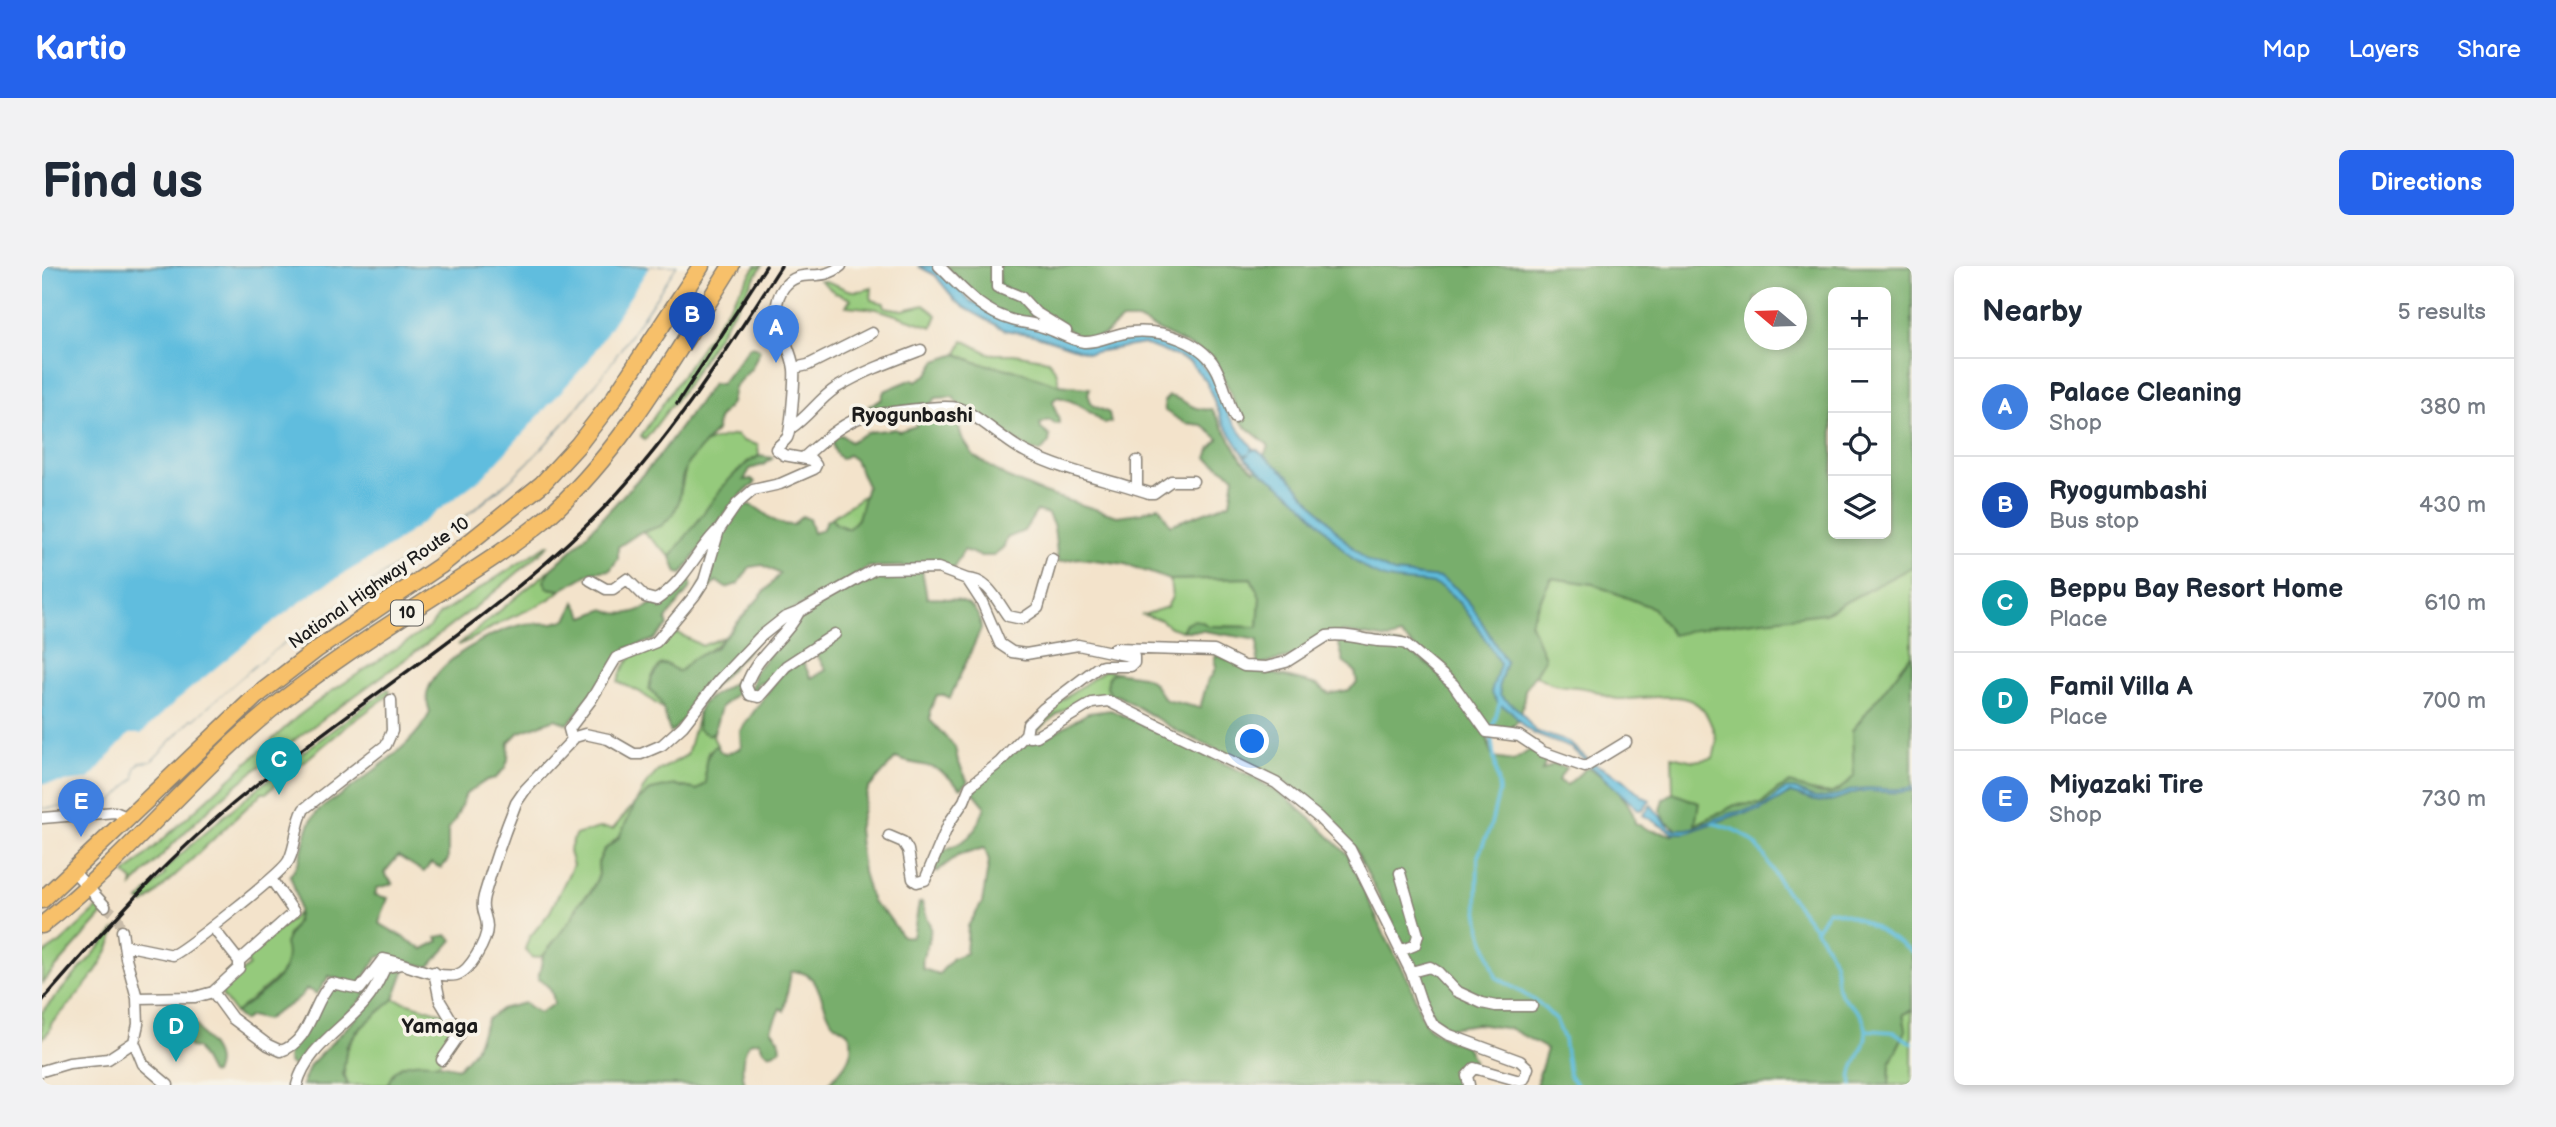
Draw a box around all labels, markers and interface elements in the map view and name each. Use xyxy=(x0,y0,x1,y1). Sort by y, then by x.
text: Kartio xyxy=(35,29,127,69)
text: Map xyxy=(2262,35,2310,64)
text: Layers xyxy=(2348,35,2419,64)
text: Share xyxy=(2457,35,2521,64)
button: Directions xyxy=(2339,150,2514,215)
text: Find us xyxy=(42,153,203,212)
north arrow xyxy=(1744,287,1807,350)
map controls xyxy=(1828,287,1891,539)
button: + xyxy=(1828,287,1891,350)
pin: B xyxy=(669,292,715,350)
text: Nearby xyxy=(1982,294,2082,330)
text: 5 results xyxy=(2398,298,2486,326)
pin: A xyxy=(753,305,799,363)
button: − xyxy=(1828,350,1891,413)
text: Palace Cleaning xyxy=(2049,378,2242,409)
text: A xyxy=(1998,393,2012,421)
text: 380 m xyxy=(2420,393,2486,421)
district label: Ryogunbashi xyxy=(851,403,973,428)
text: Shop xyxy=(2049,409,2102,437)
button: locate xyxy=(1828,413,1891,476)
button: layers xyxy=(1828,476,1891,539)
text: Ryogumbashi xyxy=(2049,476,2207,507)
text: B xyxy=(1997,491,2013,519)
text: 430 m xyxy=(2419,491,2486,519)
text: Bus stop xyxy=(2049,507,2139,535)
street label: National Highway Route 10 xyxy=(284,512,474,654)
text: Beppu Bay Resort Home xyxy=(2049,574,2343,605)
text: C xyxy=(1997,589,2013,617)
text: 610 m xyxy=(2424,589,2486,617)
road number: 10 xyxy=(391,600,423,626)
text: Place xyxy=(2049,605,2107,633)
text: Famil Villa A xyxy=(2049,672,2193,703)
text: D xyxy=(1997,687,2013,715)
text: 700 m xyxy=(2422,687,2486,715)
text: Place xyxy=(2049,703,2107,731)
your location xyxy=(1235,724,1269,758)
pin: C xyxy=(256,737,302,795)
text: Miyazaki Tire xyxy=(2049,770,2203,801)
pin: E xyxy=(58,779,104,837)
text: E xyxy=(1998,785,2012,813)
text: 730 m xyxy=(2422,785,2486,813)
text: Shop xyxy=(2049,801,2102,829)
pin: D xyxy=(153,1004,199,1062)
district label: Yamaga xyxy=(402,1014,478,1039)

